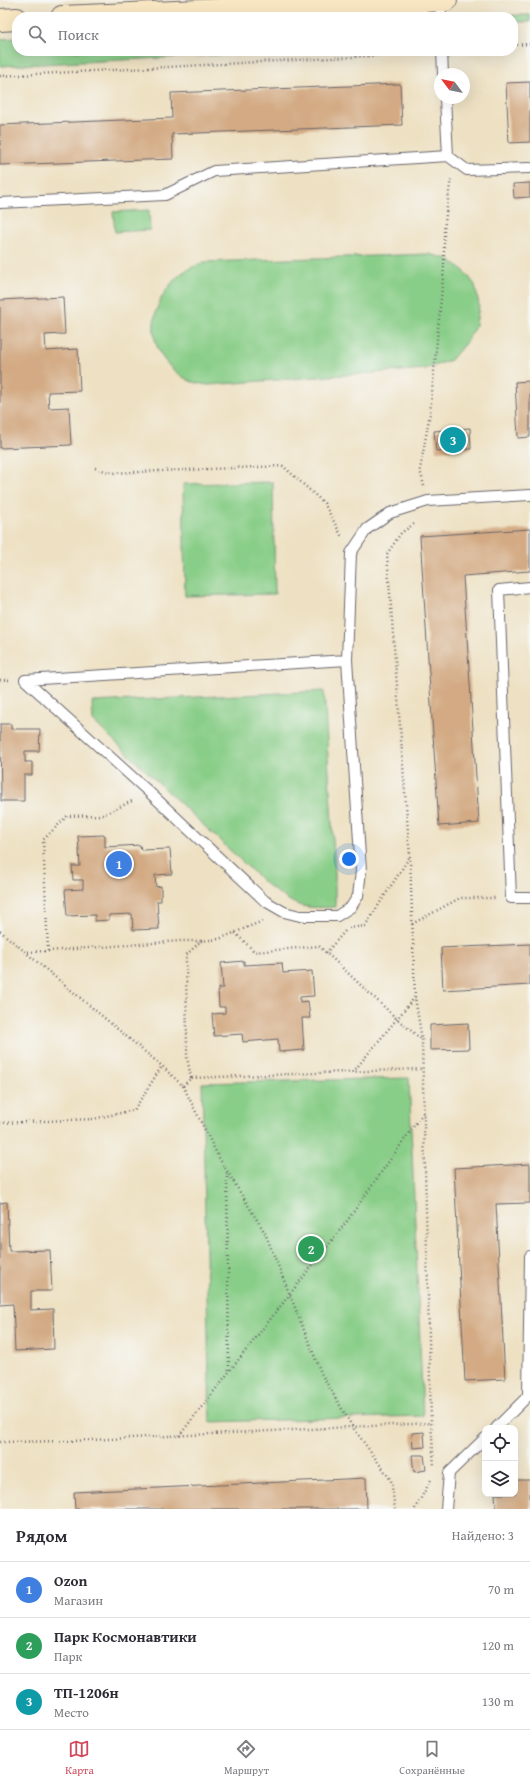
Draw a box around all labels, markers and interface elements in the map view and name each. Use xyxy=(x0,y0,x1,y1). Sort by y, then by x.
search box xyxy=(12,12,518,56)
icon: search xyxy=(26,23,48,45)
text: Поиск xyxy=(58,24,99,45)
north arrow xyxy=(434,68,470,104)
pin: 3 xyxy=(440,425,466,455)
pin: 1 xyxy=(106,849,132,879)
your location xyxy=(339,849,359,869)
pin: 2 xyxy=(298,1234,324,1264)
map controls xyxy=(482,1425,518,1497)
button: locate xyxy=(482,1425,518,1461)
button: layers xyxy=(482,1461,518,1497)
text: Рядом xyxy=(16,1523,67,1548)
text: Найдено: 3 xyxy=(452,1526,514,1545)
text: Ozon xyxy=(54,1570,87,1591)
text: 1 xyxy=(26,1580,32,1599)
text: 70 m xyxy=(488,1580,514,1599)
text: Магазин xyxy=(54,1591,103,1610)
text: Парк Космонавтики xyxy=(54,1626,197,1647)
text: 2 xyxy=(26,1636,32,1655)
text: 120 m xyxy=(482,1636,514,1655)
text: Парк xyxy=(54,1647,82,1666)
text: ТП-1206н xyxy=(54,1682,119,1703)
text: 3 xyxy=(26,1692,32,1711)
text: 130 m xyxy=(482,1692,514,1711)
text: Место xyxy=(54,1703,89,1722)
tab: Карта xyxy=(65,1738,94,1778)
tab: Маршрут xyxy=(224,1738,269,1778)
tab: Сохранённые xyxy=(399,1738,465,1778)

